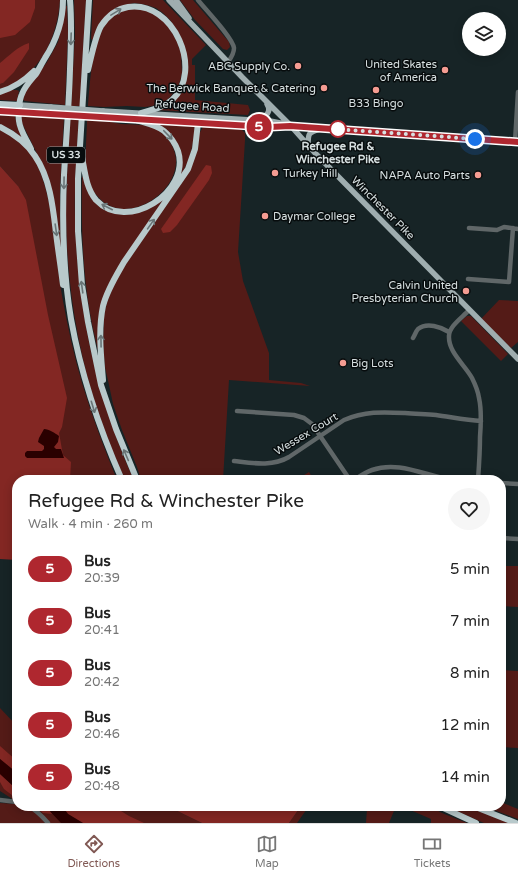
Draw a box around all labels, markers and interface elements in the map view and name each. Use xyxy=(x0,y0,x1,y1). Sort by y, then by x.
one-way arrow xyxy=(111,7,122,16)
map controls xyxy=(462,12,506,56)
button: layers xyxy=(462,12,506,56)
one-way arrow xyxy=(68,32,75,45)
place label: United Skates of America xyxy=(365,58,437,84)
place label: ABC Supply Co. xyxy=(208,60,290,73)
marker: ABC Supply Co. xyxy=(293,61,303,71)
marker: United Skates of America xyxy=(440,65,450,75)
place label: The Berwick Banquet & Catering xyxy=(146,82,316,95)
marker: The Berwick Banquet & Catering xyxy=(319,83,329,93)
marker: B33 Bingo xyxy=(371,85,381,95)
street label: Refugee Road xyxy=(154,97,230,115)
place label: B33 Bingo xyxy=(349,97,404,110)
line badge: 5 xyxy=(246,114,272,140)
text: 5 xyxy=(255,118,263,135)
marker: Refugee Rd & Winchester Pike xyxy=(329,120,347,138)
your location xyxy=(465,129,485,149)
one-way arrow xyxy=(163,130,173,140)
place label: Refugee Rd & Winchester Pike xyxy=(296,140,381,166)
road number: US 33 xyxy=(47,147,85,163)
place label: Turkey Hill xyxy=(283,167,337,180)
marker: Turkey Hill xyxy=(270,168,280,178)
place label: NAPA Auto Parts xyxy=(380,169,470,182)
marker: NAPA Auto Parts xyxy=(473,170,483,180)
street label: Winchester Pike xyxy=(349,174,417,242)
one-way arrow xyxy=(60,176,68,189)
one-way arrow xyxy=(102,203,114,211)
place label: Daymar College xyxy=(273,210,356,223)
marker: Daymar College xyxy=(260,211,270,221)
one-way arrow xyxy=(147,219,155,230)
one-way arrow xyxy=(52,223,60,236)
place label: Calvin United Presbyterian Church xyxy=(351,279,458,305)
one-way arrow xyxy=(79,281,86,294)
marker: Calvin United Presbyterian Church xyxy=(461,286,471,296)
one-way arrow xyxy=(97,335,104,348)
place label: Big Lots xyxy=(351,357,394,370)
marker: Big Lots xyxy=(338,358,348,368)
one-way arrow xyxy=(90,400,97,413)
street label: Wessex Court xyxy=(272,410,340,458)
one-way arrow xyxy=(122,449,130,461)
button: heart xyxy=(448,488,490,530)
text: Refugee Rd & Winchester Pike xyxy=(28,490,304,512)
text: Walk · 4 min · 260 m xyxy=(28,516,153,532)
text: Bus xyxy=(84,552,111,570)
text: 5 xyxy=(46,560,54,577)
text: 5 min xyxy=(450,560,490,578)
text: 20:39 xyxy=(84,570,120,586)
text: Bus xyxy=(84,604,111,622)
text: 5 xyxy=(46,612,54,629)
text: 7 min xyxy=(450,612,490,630)
text: 20:41 xyxy=(84,622,120,638)
text: Bus xyxy=(84,656,111,674)
text: 5 xyxy=(46,664,54,681)
text: 8 min xyxy=(450,664,490,682)
text: 20:42 xyxy=(84,674,120,690)
text: Bus xyxy=(84,708,111,726)
text: 5 xyxy=(46,716,54,733)
text: 12 min xyxy=(441,716,490,734)
text: 20:46 xyxy=(84,726,120,742)
text: Bus xyxy=(84,760,111,778)
text: 5 xyxy=(46,768,54,785)
text: 14 min xyxy=(441,768,490,786)
text: 20:48 xyxy=(84,778,120,794)
tab: Directions xyxy=(67,833,120,870)
tab: Map xyxy=(255,833,279,870)
tab: Tickets xyxy=(414,833,451,870)

